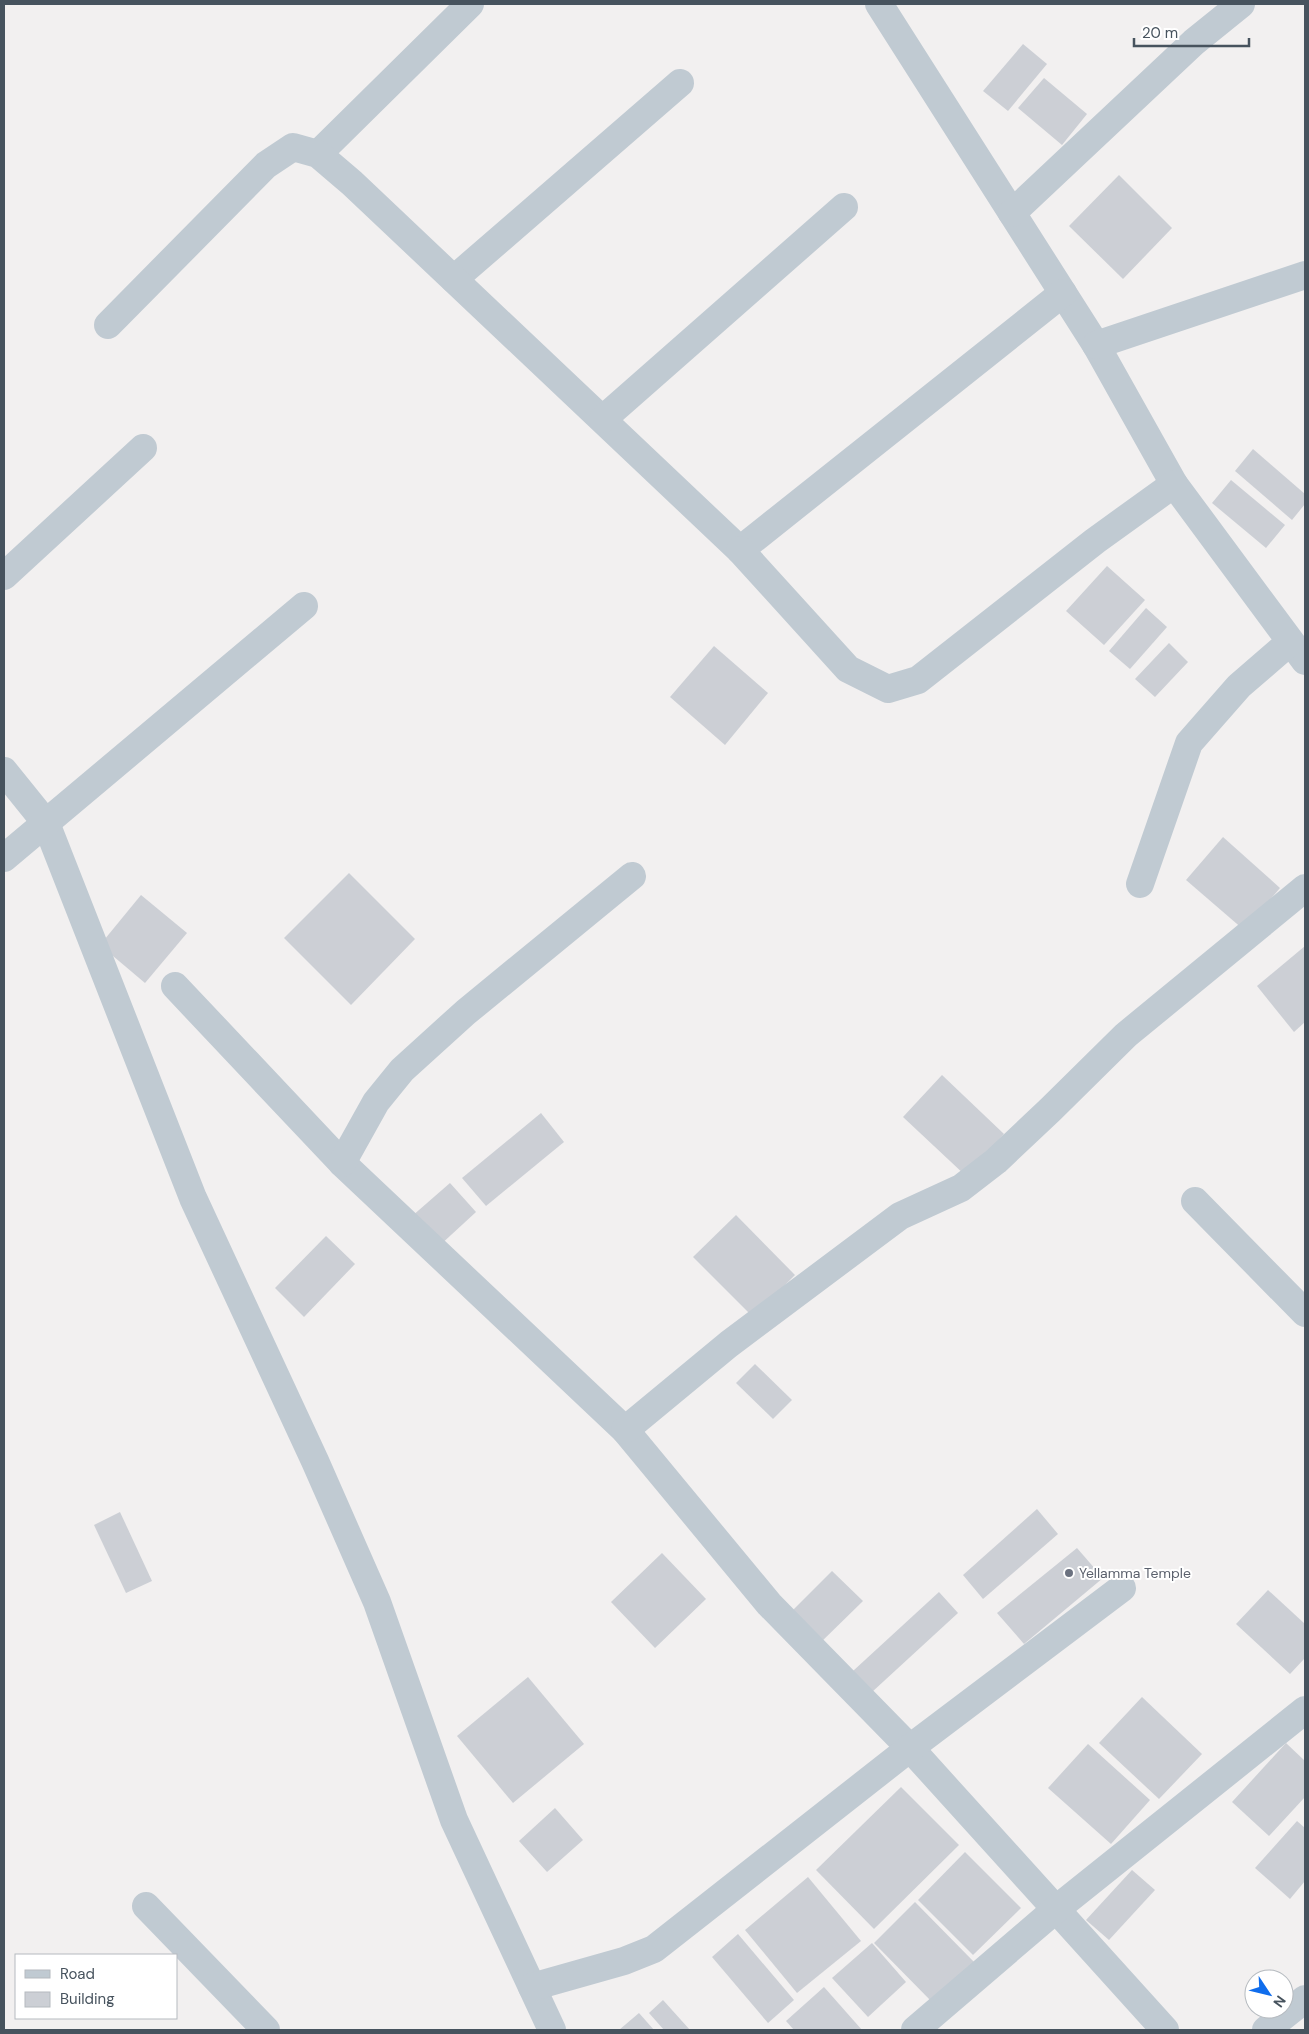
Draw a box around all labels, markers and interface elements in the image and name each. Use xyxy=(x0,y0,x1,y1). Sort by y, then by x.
scale bar xyxy=(1134,15,1249,47)
text: 20 m xyxy=(1142,23,1178,43)
place label: Yellamma Temple xyxy=(1079,1564,1191,1582)
marker: Yellamma Temple xyxy=(1063,1567,1075,1579)
legend xyxy=(15,1954,178,2019)
text: Road xyxy=(60,1964,95,1984)
north arrow xyxy=(1244,1969,1294,2019)
text: Building xyxy=(60,1989,115,2009)
text: N xyxy=(1269,1992,1290,2011)

